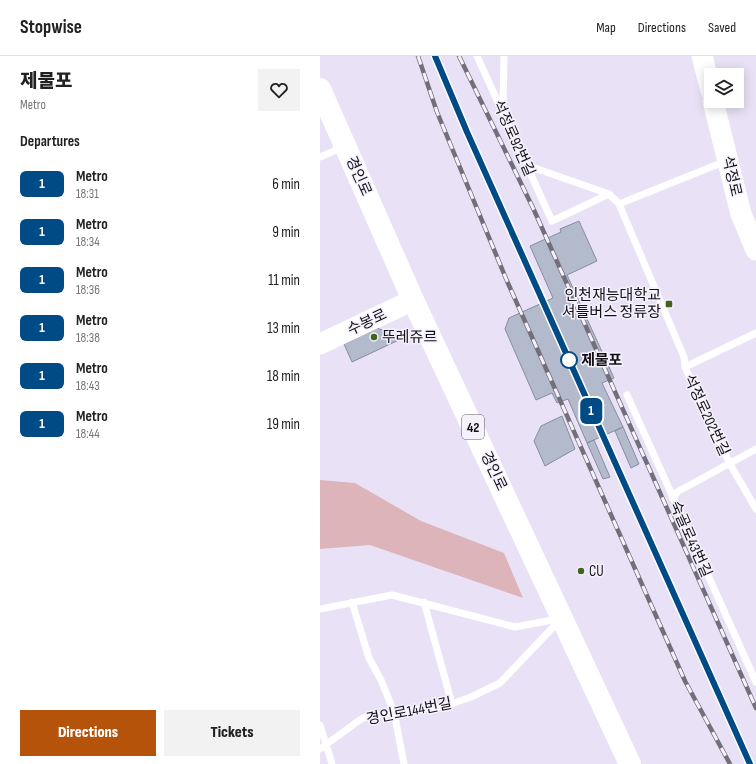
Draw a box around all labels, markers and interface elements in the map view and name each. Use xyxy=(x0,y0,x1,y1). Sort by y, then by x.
text: Stopwise xyxy=(20,16,82,39)
text: Map xyxy=(596,19,616,36)
text: Directions xyxy=(638,19,686,36)
text: Saved xyxy=(708,19,736,36)
map controls xyxy=(704,68,744,108)
button: layers xyxy=(704,68,744,108)
button: heart xyxy=(258,69,300,111)
text: 제물포 xyxy=(20,70,72,93)
text: Metro xyxy=(20,97,46,113)
street label: 석정로92번길 xyxy=(488,97,539,179)
text: Departures xyxy=(20,132,80,151)
street label: 경인로 xyxy=(341,153,376,199)
street label: 석정로 xyxy=(718,154,745,198)
text: Metro xyxy=(76,167,108,186)
text: 1 xyxy=(39,175,45,192)
text: 6 min xyxy=(272,175,300,194)
text: 18:31 xyxy=(76,186,99,202)
text: Metro xyxy=(76,215,108,234)
text: 1 xyxy=(39,223,45,240)
text: 9 min xyxy=(272,223,300,242)
text: 18:34 xyxy=(76,234,100,250)
text: Metro xyxy=(76,263,108,282)
text: 1 xyxy=(39,271,45,288)
text: 11 min xyxy=(268,271,300,290)
text: 18:36 xyxy=(76,282,100,298)
place label: 인천재능대학교 셔틀버스 정류장 xyxy=(562,286,661,322)
marker: 인천재능대학교 셔틀버스 정류장 xyxy=(664,299,674,309)
street label: 수봉로 xyxy=(344,305,390,340)
text: Metro xyxy=(76,311,108,330)
text: 1 xyxy=(39,319,45,336)
text: 13 min xyxy=(267,319,300,338)
place label: 뚜레쥬르 xyxy=(382,328,437,347)
text: 18:38 xyxy=(76,330,100,346)
marker: 뚜레쥬르 xyxy=(369,332,379,342)
marker: 제물포 xyxy=(560,351,578,369)
place label: 제물포 xyxy=(581,351,623,370)
text: Metro xyxy=(76,359,108,378)
text: 1 xyxy=(39,367,45,384)
text: 18 min xyxy=(267,367,300,386)
street label: 석정로202번길 xyxy=(679,371,734,459)
text: 18:43 xyxy=(76,378,100,394)
line badge: 1 xyxy=(578,398,604,424)
text: 1 xyxy=(588,402,594,419)
text: Metro xyxy=(76,407,108,426)
text: 1 xyxy=(39,415,45,432)
text: 19 min xyxy=(267,415,300,434)
road number: 42 xyxy=(462,415,484,439)
text: 18:44 xyxy=(76,426,100,442)
street label: 경인로 xyxy=(476,448,511,494)
street label: 숙골로43번길 xyxy=(665,498,716,580)
place label: CU xyxy=(589,562,604,581)
marker: CU xyxy=(576,566,586,576)
street label: 경인로144번길 xyxy=(365,694,454,729)
button: Directions xyxy=(20,710,156,756)
button: Tickets xyxy=(164,710,300,756)

